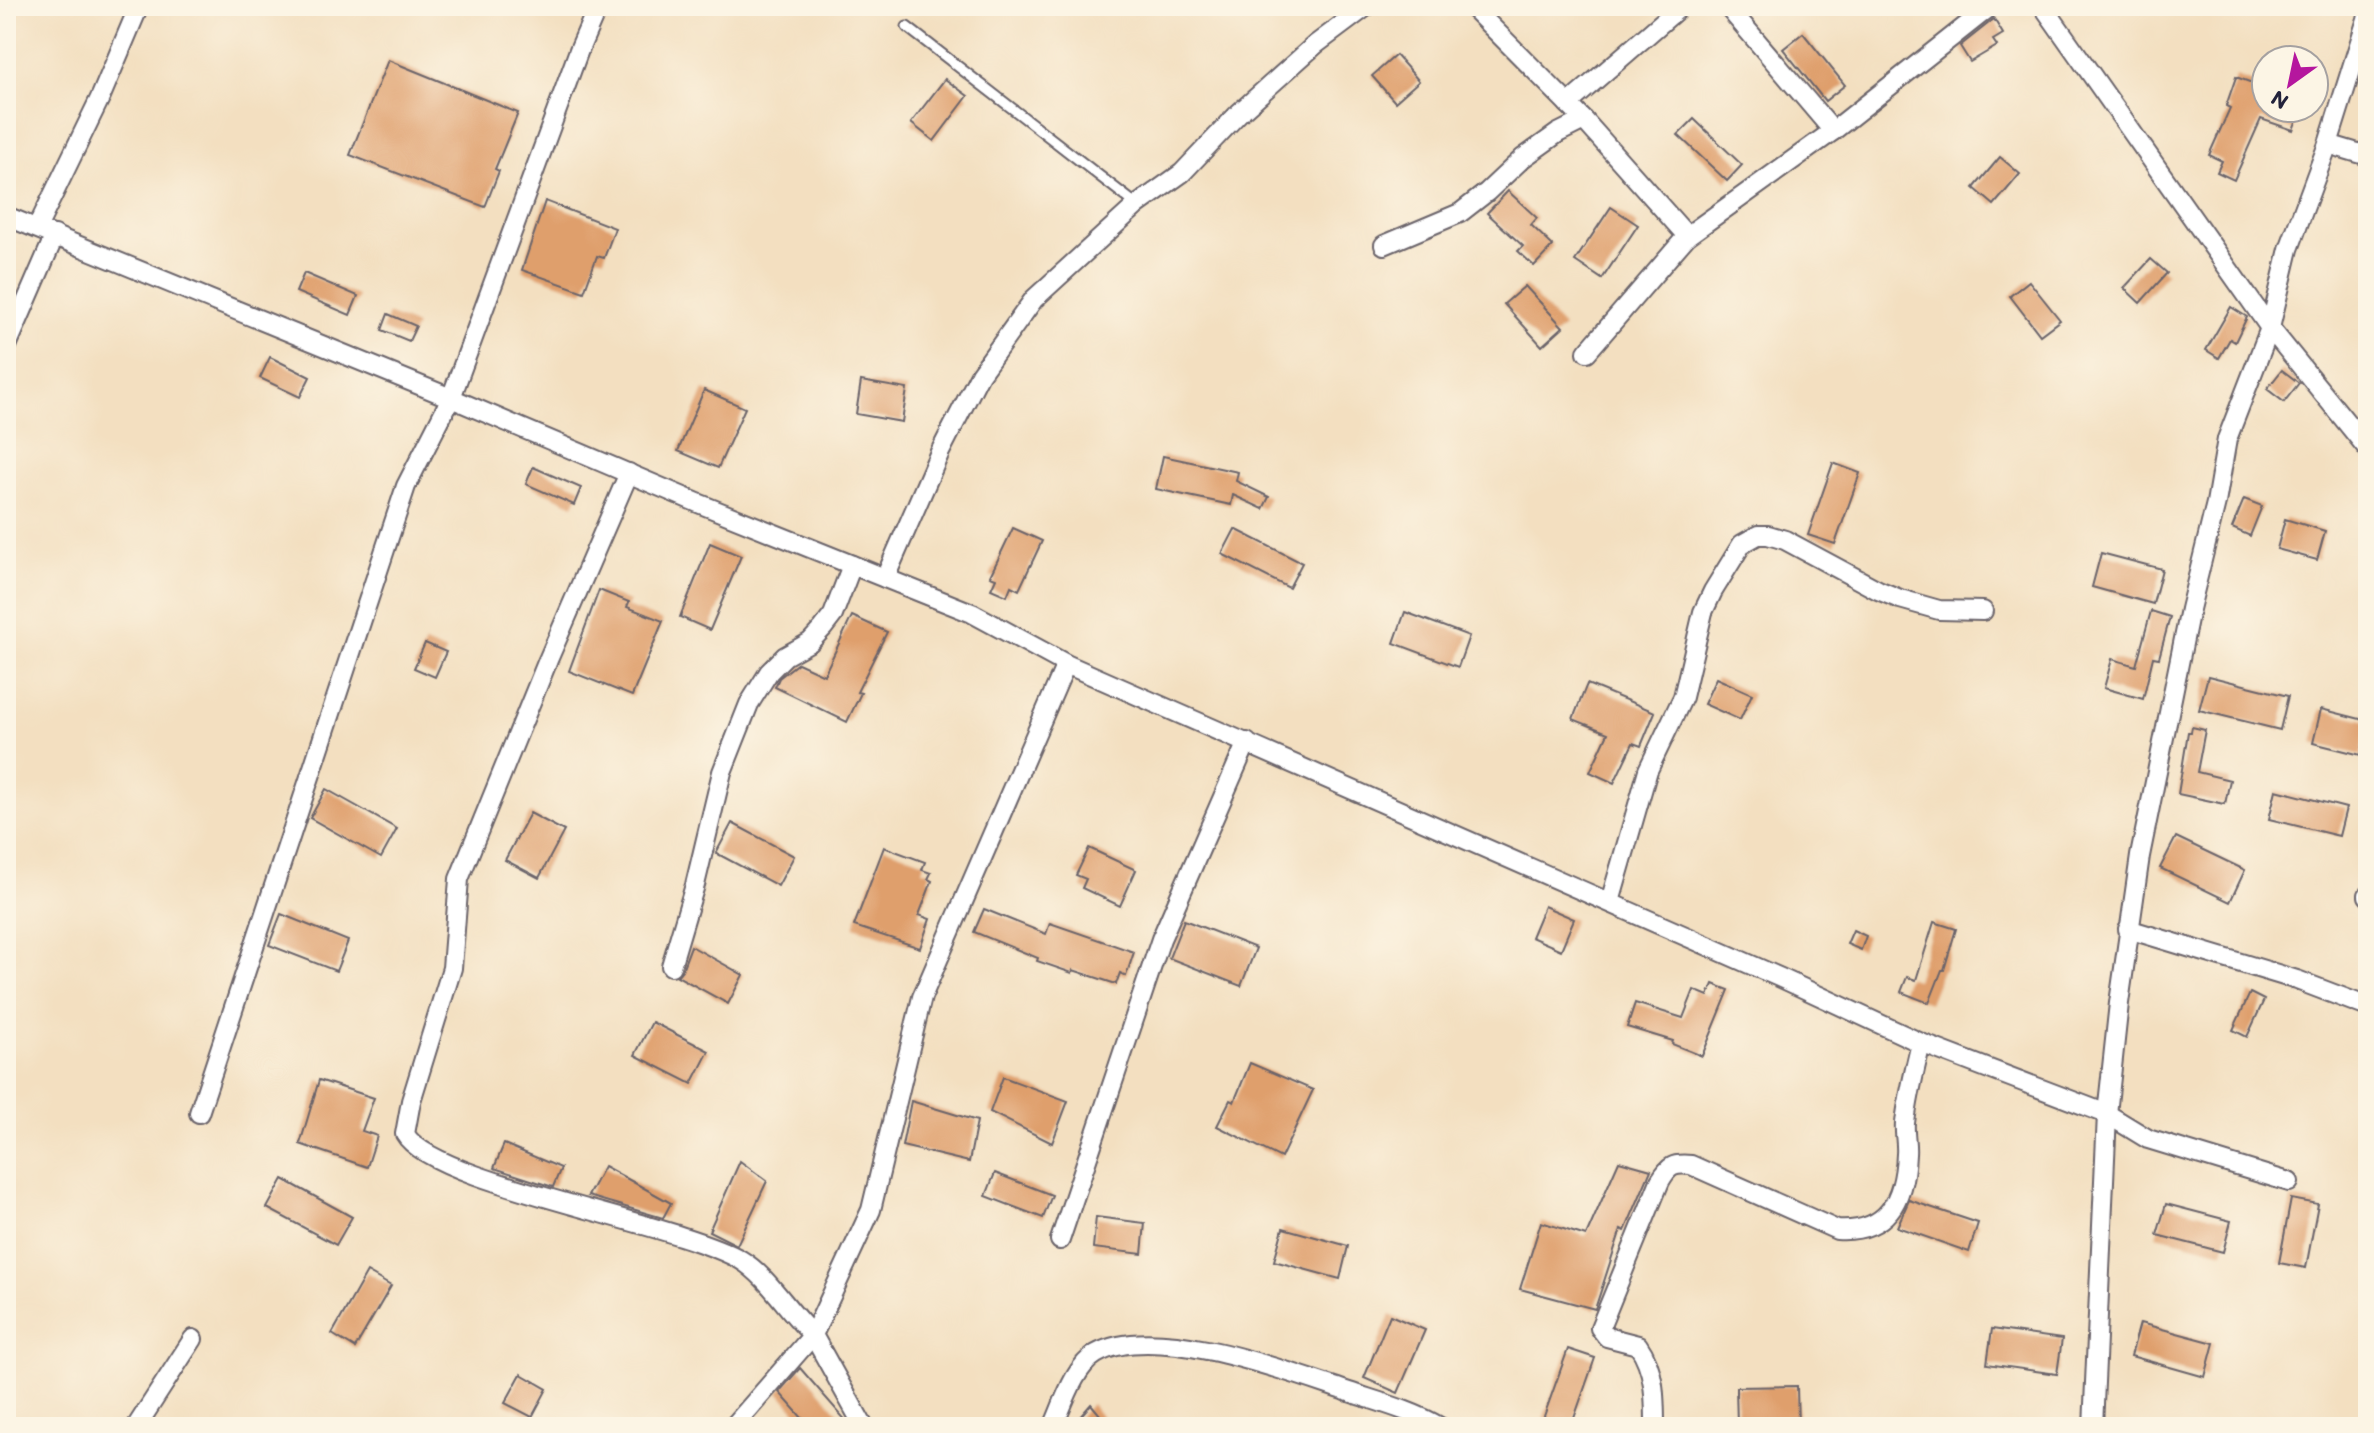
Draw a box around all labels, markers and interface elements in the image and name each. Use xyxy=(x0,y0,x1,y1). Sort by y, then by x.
north arrow xyxy=(2250,44,2330,124)
text: N xyxy=(2266,85,2293,116)

